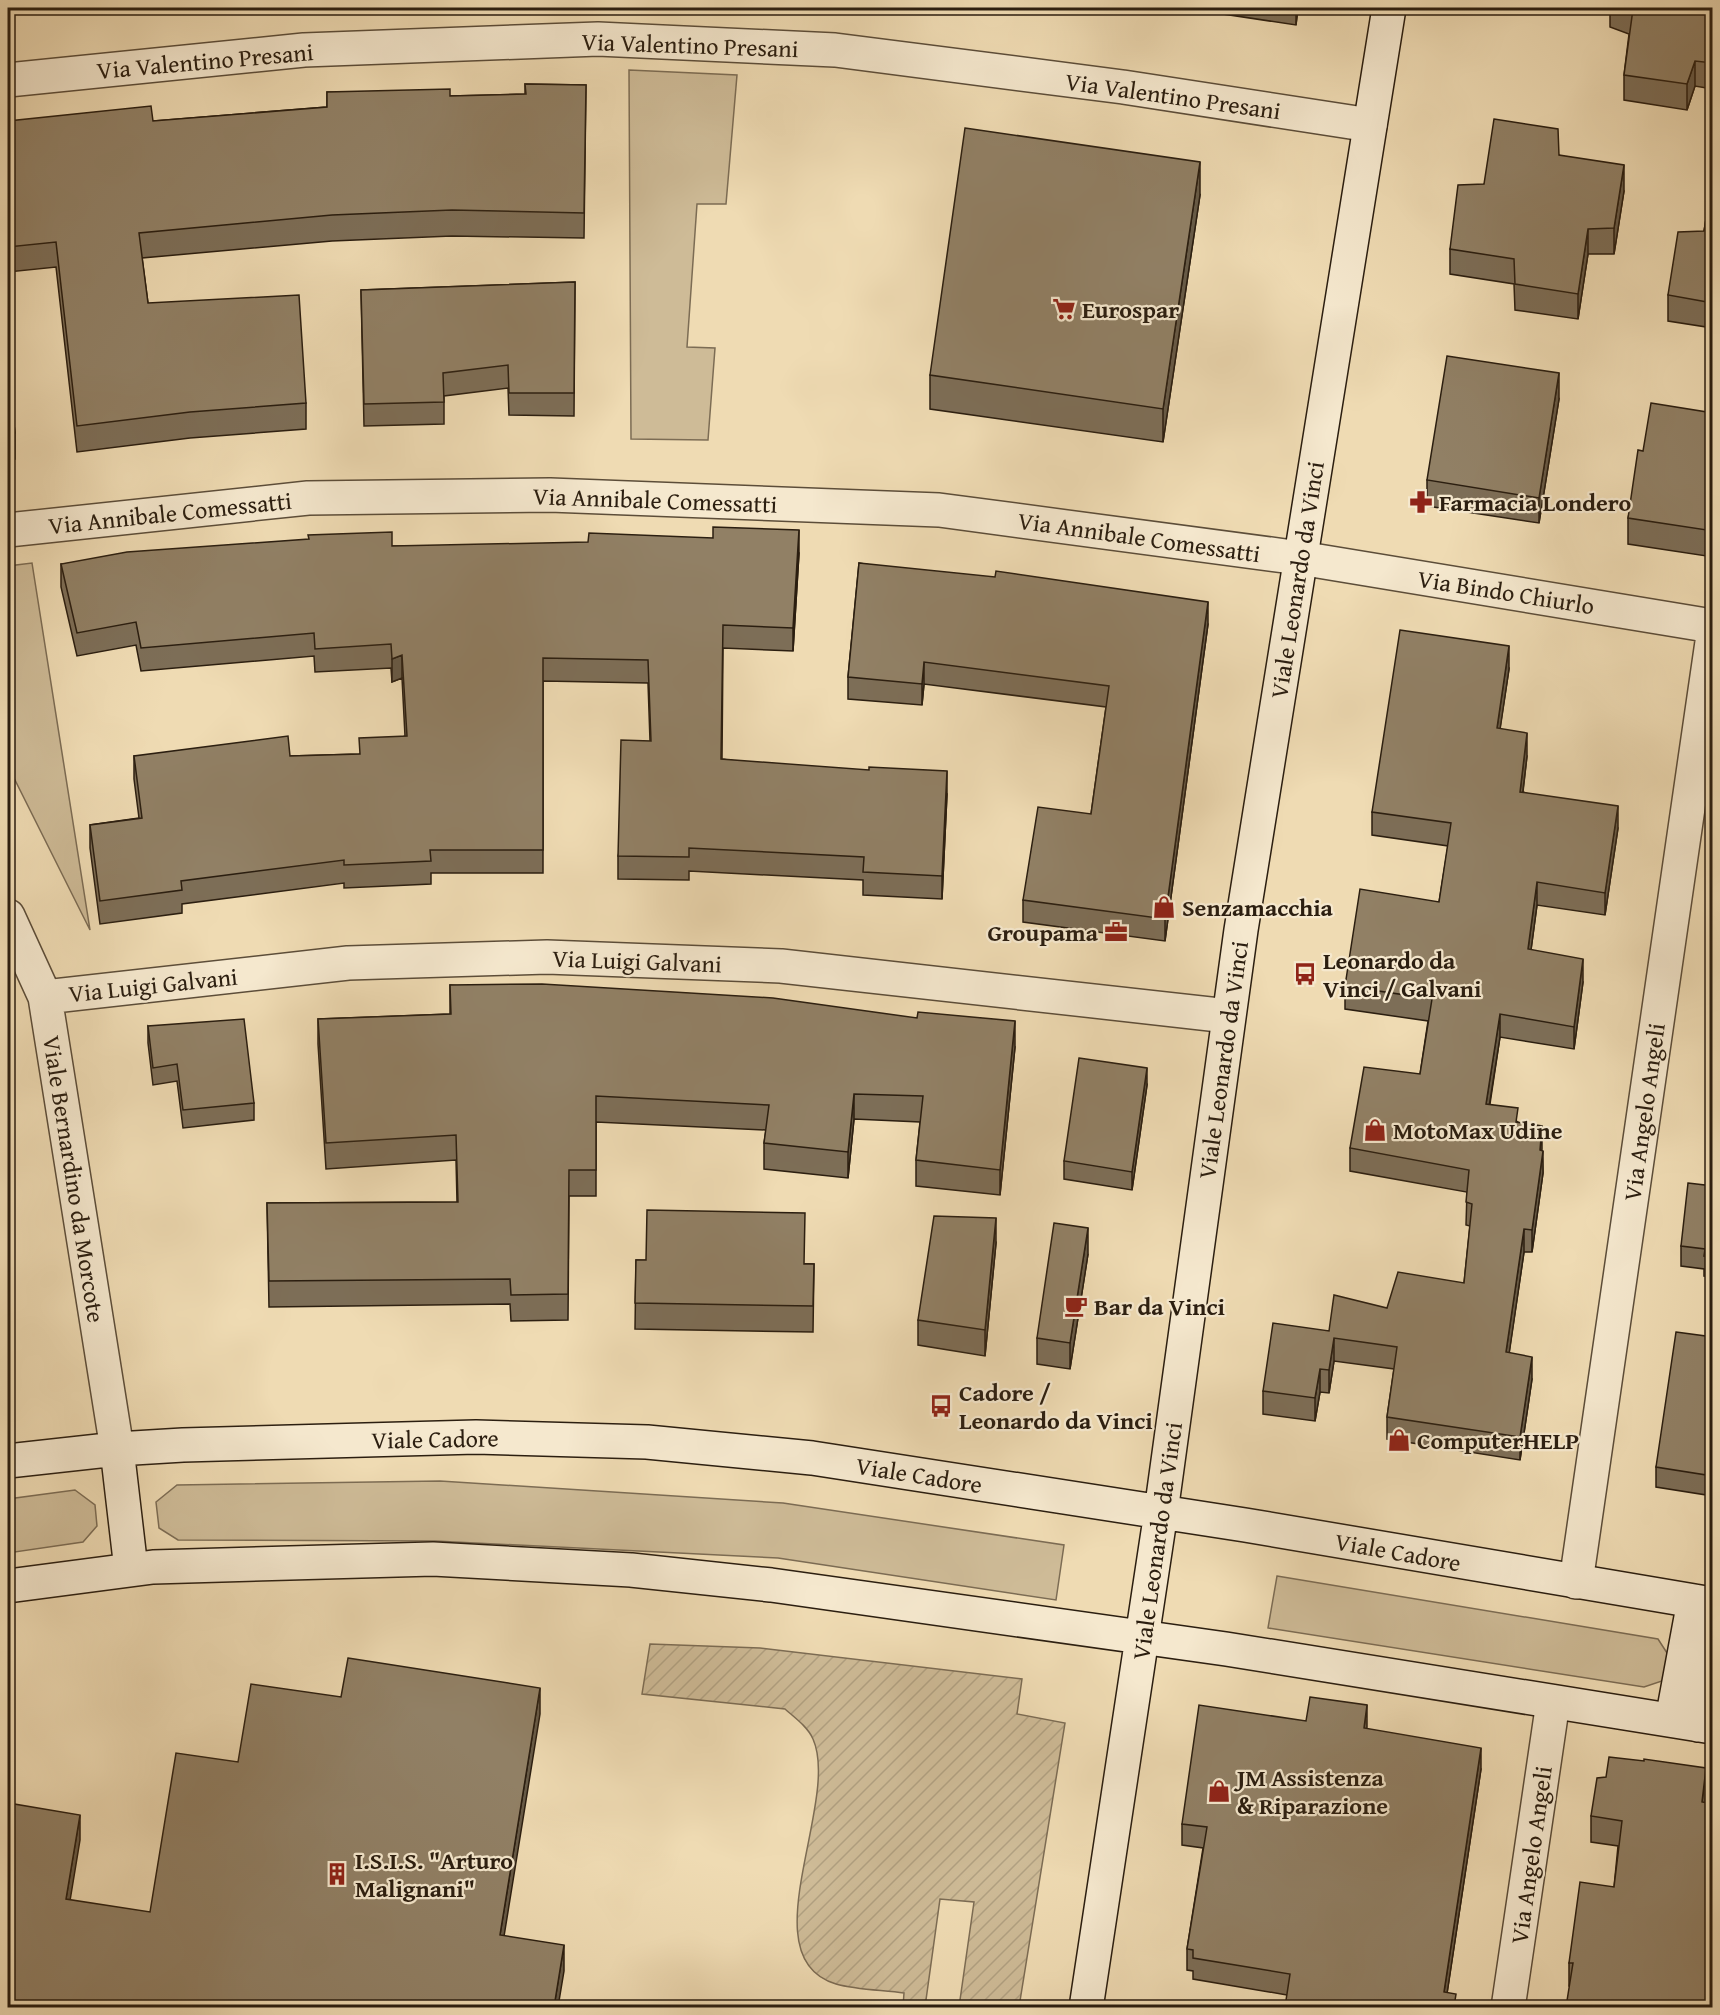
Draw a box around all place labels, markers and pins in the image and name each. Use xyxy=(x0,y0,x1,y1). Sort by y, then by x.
place label: Eurospar xyxy=(1082,292,1179,327)
supermarket icon: Eurospar xyxy=(1051,296,1077,322)
place label: Farmacia Londero xyxy=(1439,485,1631,520)
pharmacy icon: Farmacia Londero xyxy=(1408,489,1434,515)
place label: Senzamacchia xyxy=(1182,890,1334,925)
shop icon: Senzamacchia xyxy=(1151,894,1177,920)
place label: Groupama xyxy=(987,915,1099,950)
office icon: Groupama xyxy=(1103,919,1129,945)
place label: Leonardo da Vinci / Galvani xyxy=(1323,943,1481,1006)
bus stop icon: Leonardo da Vinci / Galvani xyxy=(1292,961,1318,987)
place label: MotoMax Udine xyxy=(1393,1113,1563,1148)
shop icon: MotoMax Udine xyxy=(1362,1117,1388,1143)
place label: Bar da Vinci xyxy=(1094,1289,1225,1324)
cafe icon: Bar da Vinci xyxy=(1063,1293,1089,1319)
place label: Cadore / Leonardo da Vinci xyxy=(959,1375,1153,1438)
bus stop icon: Cadore / Leonardo da Vinci xyxy=(928,1393,954,1419)
place label: ComputerHELP xyxy=(1417,1423,1579,1458)
shop icon: ComputerHELP xyxy=(1386,1427,1412,1453)
place label: JM Assistenza & Riparazione xyxy=(1233,1760,1388,1823)
shop icon: JM Assistenza & Riparazione xyxy=(1206,1778,1232,1804)
place label: I.S.I.S. "Arturo Malignani" xyxy=(355,1843,513,1906)
building icon: I.S.I.S. "Arturo Malignani" xyxy=(324,1861,350,1887)

